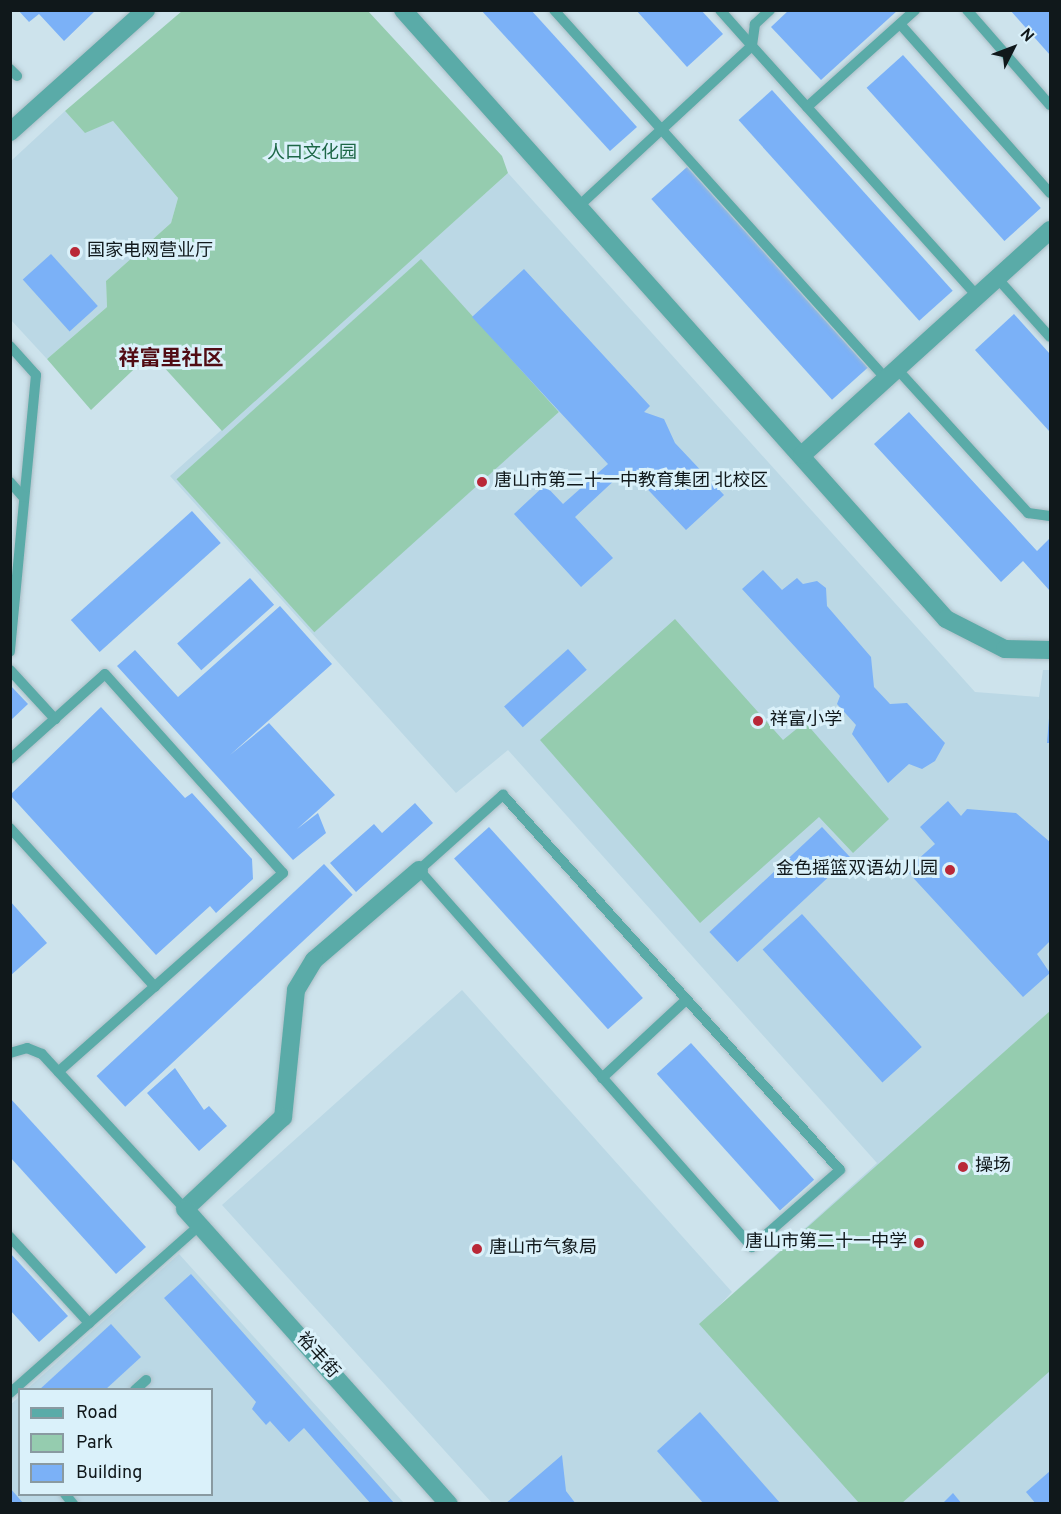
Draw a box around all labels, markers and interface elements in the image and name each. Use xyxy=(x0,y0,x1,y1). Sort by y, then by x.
north arrow xyxy=(983,18,1043,78)
text: N xyxy=(1015,25,1038,47)
park label: 人口文化园 xyxy=(267,143,357,165)
place label: 国家电网营业厅 xyxy=(87,241,213,263)
marker: 国家电网营业厅 xyxy=(68,245,82,259)
district label: 祥富里社区 xyxy=(119,347,223,373)
place label: 唐山市第二十一中教育集团 北校区 xyxy=(494,471,768,493)
marker: 唐山市第二十一中教育集团 北校区 xyxy=(475,475,489,489)
place label: 祥富小学 xyxy=(770,710,842,732)
marker: 祥富小学 xyxy=(751,714,765,728)
place label: 金色摇篮双语幼儿园 xyxy=(776,859,938,881)
marker: 金色摇篮双语幼儿园 xyxy=(943,863,957,877)
place label: 操场 xyxy=(975,1156,1011,1178)
marker: 操场 xyxy=(956,1160,970,1174)
place label: 唐山市第二十一中学 xyxy=(745,1232,907,1254)
marker: 唐山市第二十一中学 xyxy=(912,1236,926,1250)
place label: 唐山市气象局 xyxy=(489,1238,597,1260)
marker: 唐山市气象局 xyxy=(470,1242,484,1256)
street label: 裕丰街 xyxy=(291,1329,343,1383)
legend xyxy=(18,1388,213,1496)
text: Road xyxy=(76,1402,118,1425)
text: Park xyxy=(76,1432,113,1455)
text: Building xyxy=(76,1462,142,1485)

